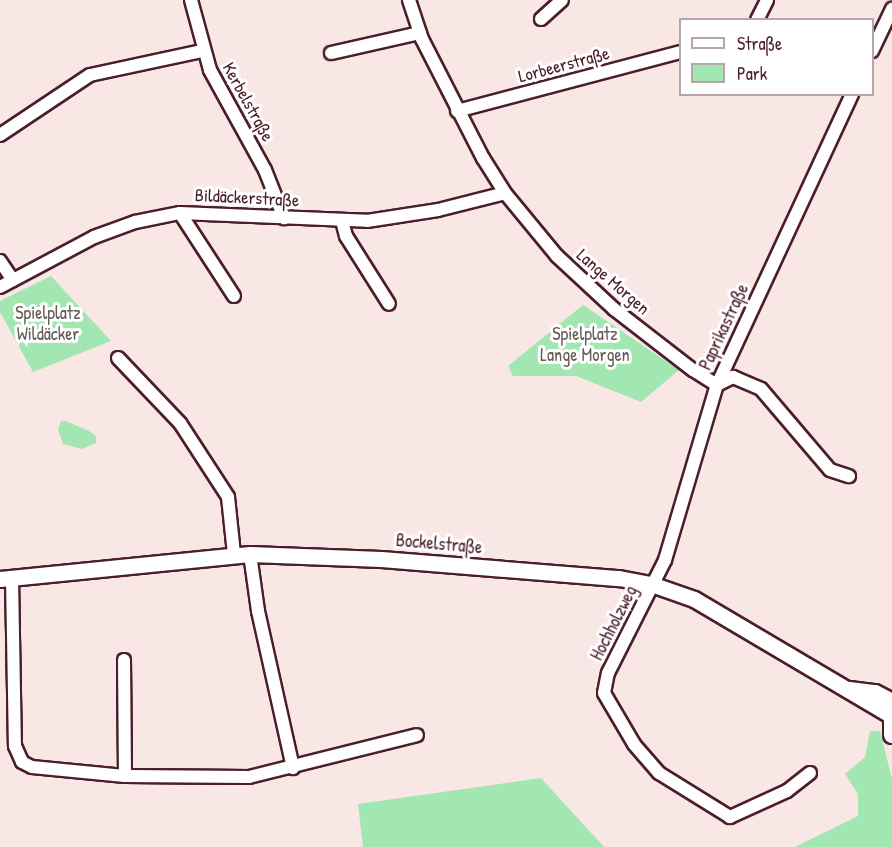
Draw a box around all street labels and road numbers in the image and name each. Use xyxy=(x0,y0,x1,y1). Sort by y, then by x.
street label: Lorbeerstraße xyxy=(516,42,612,88)
street label: Kerbelstraße xyxy=(218,59,278,145)
street label: Bildäckerstraße xyxy=(194,184,300,212)
street label: Lange Morgen xyxy=(572,245,654,319)
street label: Paprikastraße xyxy=(695,280,753,374)
street label: Bockelstraße xyxy=(395,529,483,559)
street label: Hochholzweg xyxy=(586,582,642,664)

